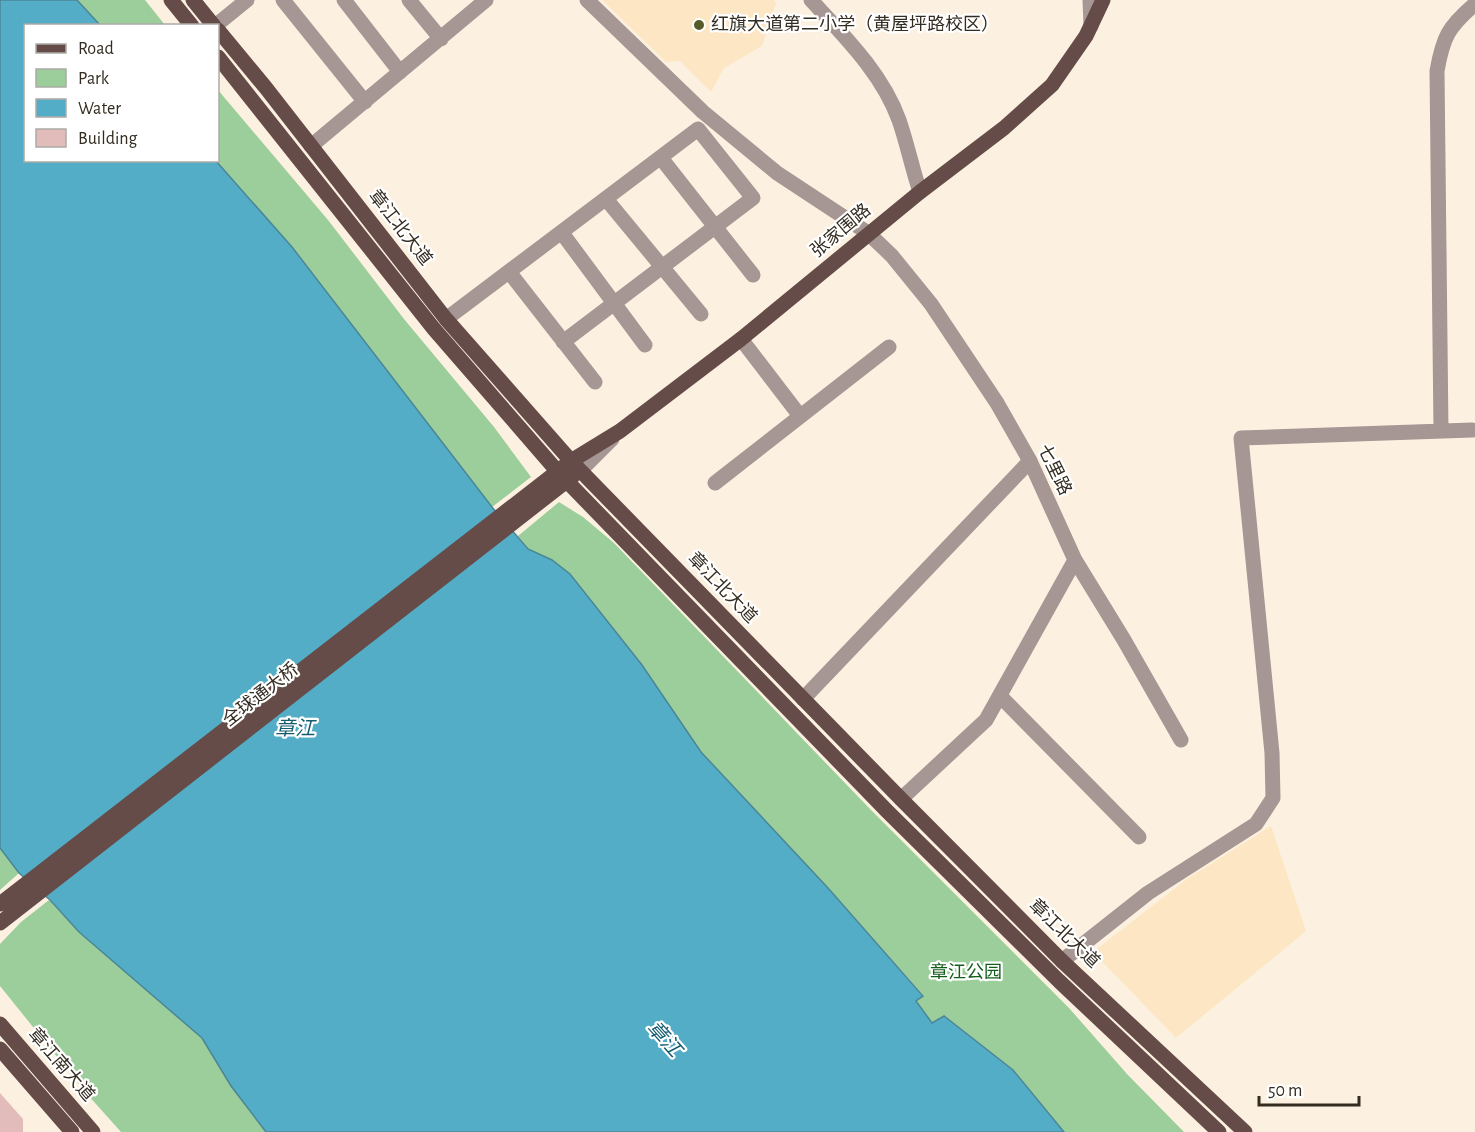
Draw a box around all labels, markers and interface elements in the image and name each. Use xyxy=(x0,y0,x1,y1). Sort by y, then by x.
place label: 红旗大道第二小学（黄屋坪路校区） xyxy=(711,14,999,34)
marker: 红旗大道第二小学（黄屋坪路校区） xyxy=(692,18,706,32)
legend xyxy=(24,24,219,162)
text: Road xyxy=(78,40,114,58)
text: Park xyxy=(78,70,110,88)
text: Water xyxy=(78,100,121,118)
text: Building xyxy=(78,130,138,148)
street label: 章江北大道 xyxy=(365,186,436,269)
street label: 张家围路 xyxy=(806,199,874,261)
street label: 七里路 xyxy=(1034,441,1076,498)
street label: 章江北大道 xyxy=(684,548,761,627)
street label: 全球通大桥 xyxy=(219,659,302,730)
water label: 章江 xyxy=(275,717,317,739)
street label: 章江北大道 xyxy=(1025,895,1104,972)
park label: 章江公园 xyxy=(930,962,1002,982)
water label: 章江 xyxy=(643,1016,688,1062)
street label: 章江南大道 xyxy=(25,1024,99,1105)
scale bar xyxy=(1259,1069,1360,1107)
text: 50 m xyxy=(1268,1082,1302,1100)

